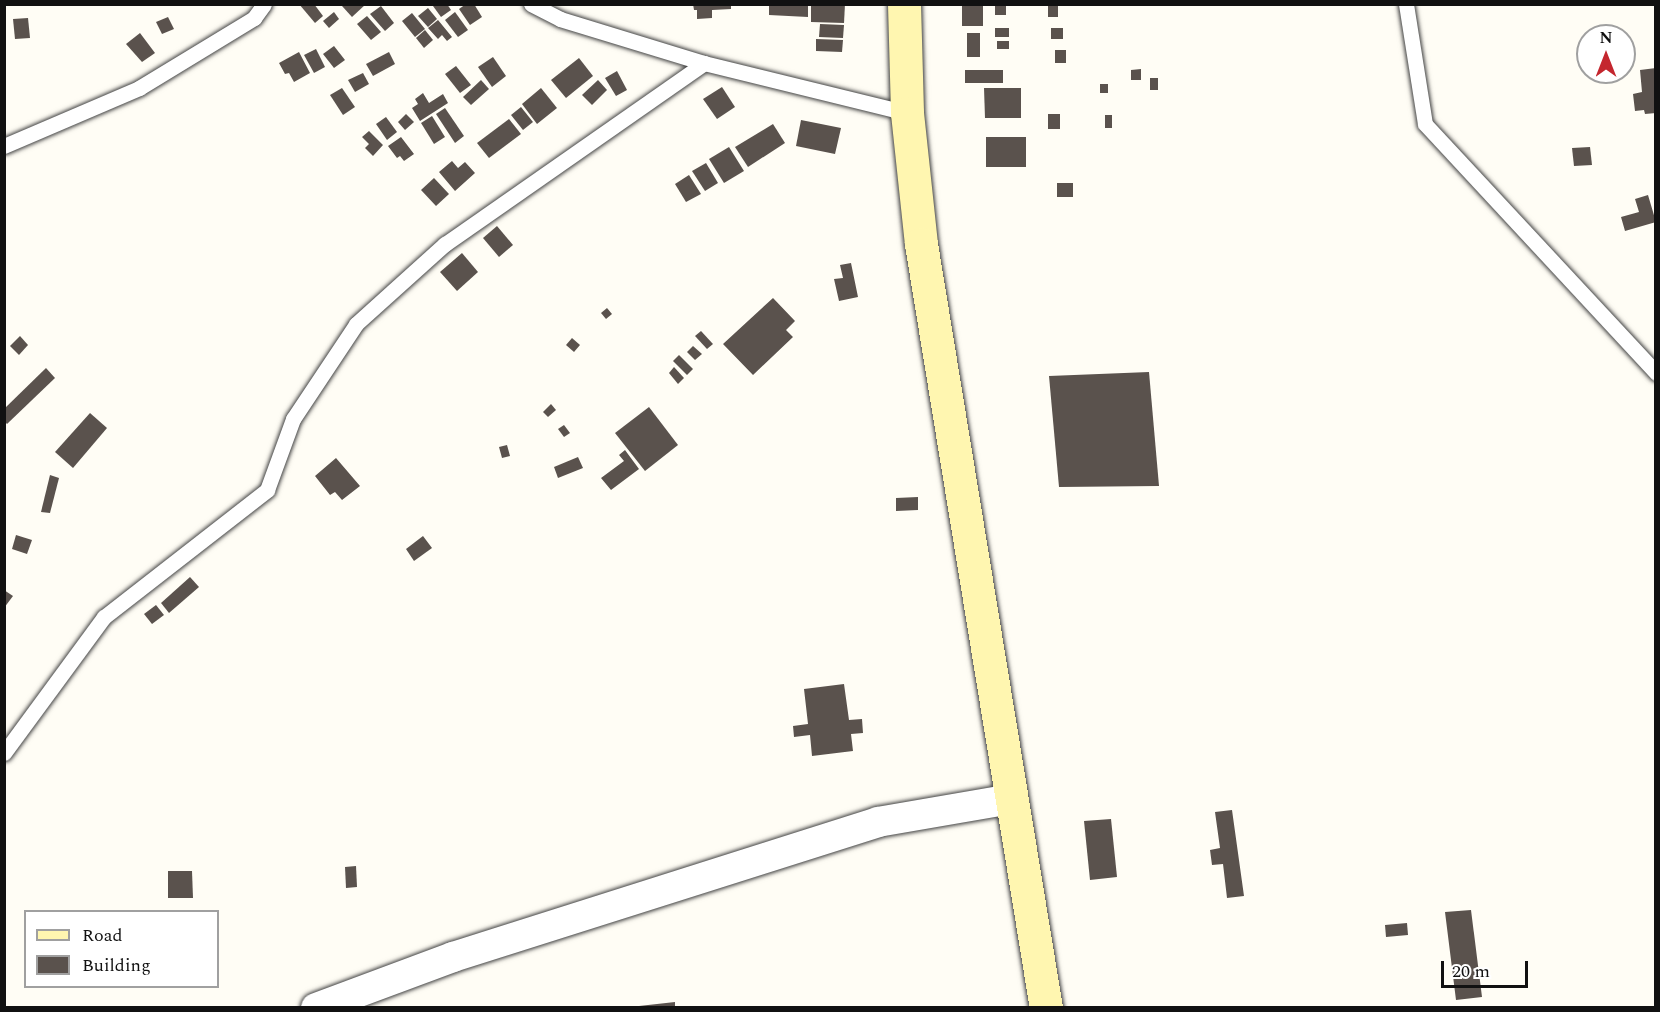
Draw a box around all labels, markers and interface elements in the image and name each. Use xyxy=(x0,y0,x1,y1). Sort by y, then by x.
north arrow xyxy=(1576,24,1636,84)
text: N xyxy=(1599,26,1613,50)
legend xyxy=(24,910,219,988)
text: Road xyxy=(82,922,123,949)
scale bar xyxy=(1444,949,1531,987)
text: Building xyxy=(82,952,151,979)
text: 20 m xyxy=(1452,958,1490,985)

